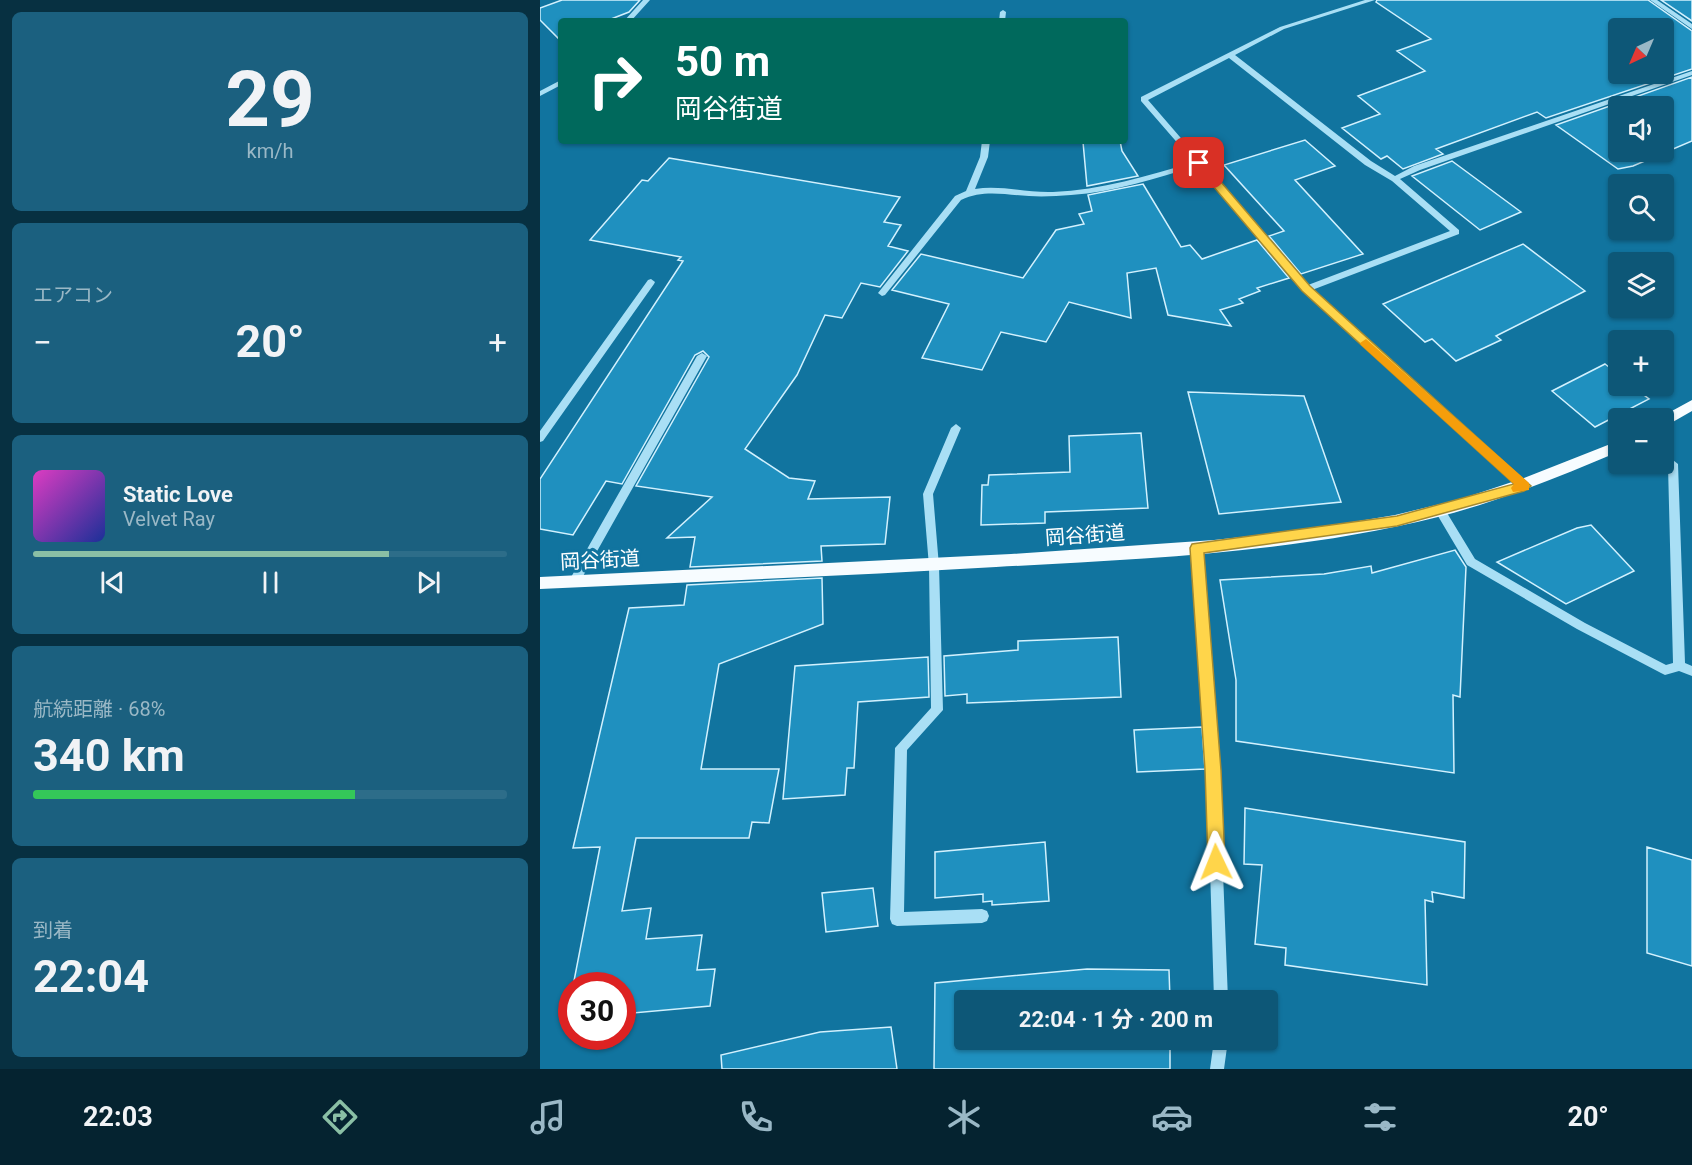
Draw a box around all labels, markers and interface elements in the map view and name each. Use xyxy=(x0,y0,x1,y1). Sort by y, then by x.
north arrow xyxy=(1608,18,1674,84)
map controls xyxy=(1608,18,1674,474)
text: 50 m xyxy=(675,37,770,86)
icon: right xyxy=(576,42,654,120)
text: 29 xyxy=(225,54,315,145)
text: 岡谷街道 xyxy=(675,93,783,125)
button: sound xyxy=(1608,96,1674,162)
pin xyxy=(1173,137,1224,188)
text: km/h xyxy=(247,139,293,163)
icon: arrive xyxy=(1182,146,1215,179)
button: search xyxy=(1608,174,1674,240)
button: layers xyxy=(1608,252,1674,318)
text: エアコン xyxy=(33,283,113,307)
text: 20° xyxy=(235,315,305,368)
text: − xyxy=(33,323,52,362)
text: + xyxy=(488,323,507,362)
button: + xyxy=(1608,330,1674,396)
button: − xyxy=(1608,408,1674,474)
text: Static Love xyxy=(123,482,233,507)
text: Velvet Ray xyxy=(123,507,215,531)
street label: 岡谷街道 xyxy=(1044,520,1126,550)
street label: 岡谷街道 xyxy=(559,546,641,574)
icon: previous xyxy=(96,566,129,599)
icon: pause xyxy=(254,566,287,599)
icon: next xyxy=(412,566,445,599)
text: 航続距離 · 68% xyxy=(33,697,165,721)
text: 340 km xyxy=(33,729,185,782)
position arrow xyxy=(1184,830,1248,894)
text: 到着 xyxy=(33,918,73,942)
text: 22:04 xyxy=(33,950,149,1003)
speed limit sign: 30 xyxy=(558,972,636,1050)
text: 22:04 · 1 分 · 200 m xyxy=(1019,1007,1213,1032)
icon: directions xyxy=(319,1096,361,1138)
icon: music xyxy=(527,1096,569,1138)
icon: phone xyxy=(735,1096,777,1138)
icon: climate xyxy=(943,1096,985,1138)
icon: car xyxy=(1151,1096,1193,1138)
icon: filters xyxy=(1359,1096,1401,1138)
text: 22:03 xyxy=(83,1101,153,1133)
text: 20° xyxy=(1567,1101,1609,1133)

